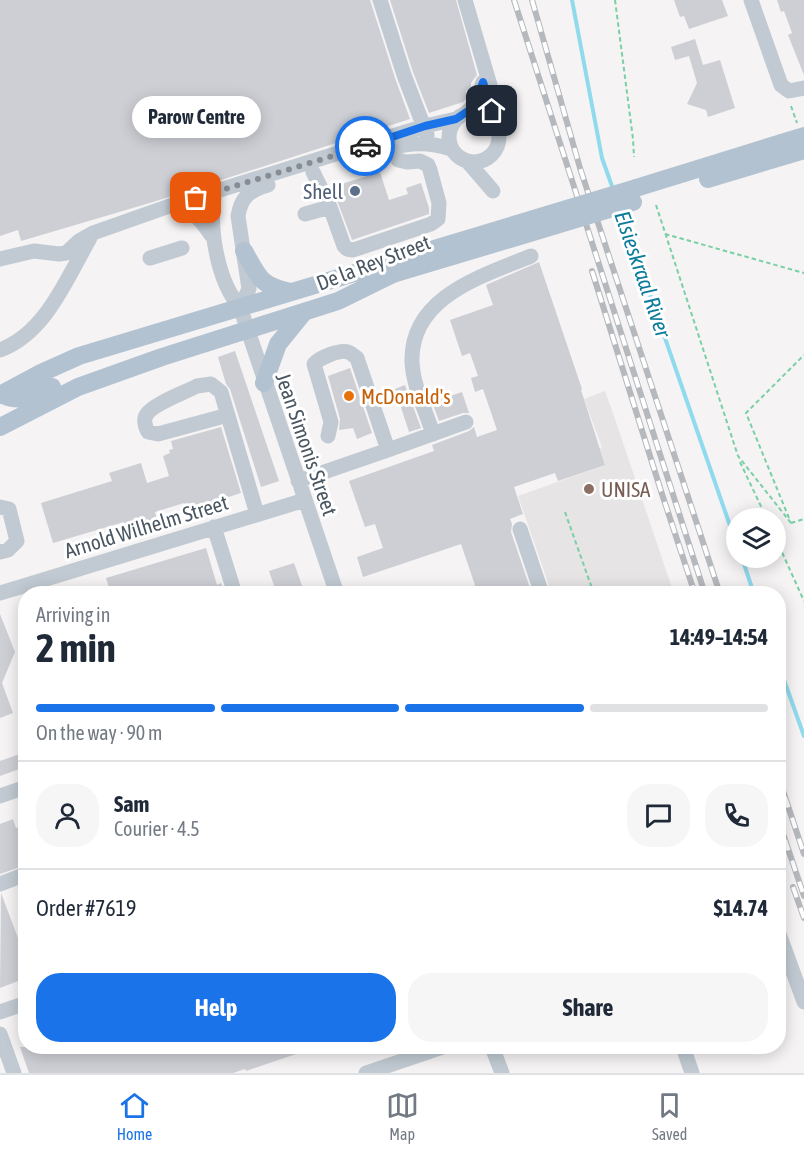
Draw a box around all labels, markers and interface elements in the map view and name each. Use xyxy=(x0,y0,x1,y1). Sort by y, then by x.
pin xyxy=(466,85,517,136)
icon: home xyxy=(475,94,508,127)
callout: Parow Centre xyxy=(132,96,260,138)
text: Parow Centre xyxy=(148,105,245,128)
courier xyxy=(335,116,395,176)
icon: car xyxy=(349,130,382,163)
pin xyxy=(170,172,221,223)
place label: Shell xyxy=(303,179,343,203)
icon: bag xyxy=(179,181,212,214)
marker: Shell xyxy=(348,184,362,198)
water label: Elsieskraal River xyxy=(609,207,677,342)
street label: De la Rey Street xyxy=(313,229,433,295)
street label: Jean Simonis Street xyxy=(271,370,343,518)
place label: McDonald's xyxy=(361,384,451,408)
marker: McDonald's xyxy=(342,389,356,403)
place label: UNISA xyxy=(601,477,651,501)
marker: UNISA xyxy=(582,482,596,496)
street label: Arnold Wilhelm Street xyxy=(61,490,231,562)
map controls xyxy=(726,508,786,568)
button: layers xyxy=(726,508,786,568)
text: Arriving in xyxy=(36,603,110,626)
text: 14:49–14:54 xyxy=(670,624,768,650)
text: 2 min xyxy=(36,626,116,670)
text: On the way · 90 m xyxy=(36,721,162,744)
button: person xyxy=(36,784,99,847)
button: chat xyxy=(627,784,690,847)
button: phone xyxy=(705,784,768,847)
text: Sam xyxy=(114,791,149,817)
text: Courier · 4.5 xyxy=(114,817,200,840)
text: Order #7619 xyxy=(36,895,136,921)
text: $14.74 xyxy=(713,895,768,921)
button: Help xyxy=(36,973,396,1042)
button: Share xyxy=(408,973,768,1042)
tab: Home xyxy=(117,1089,152,1143)
tab: Map xyxy=(386,1089,419,1143)
tab: Saved xyxy=(652,1089,687,1143)

